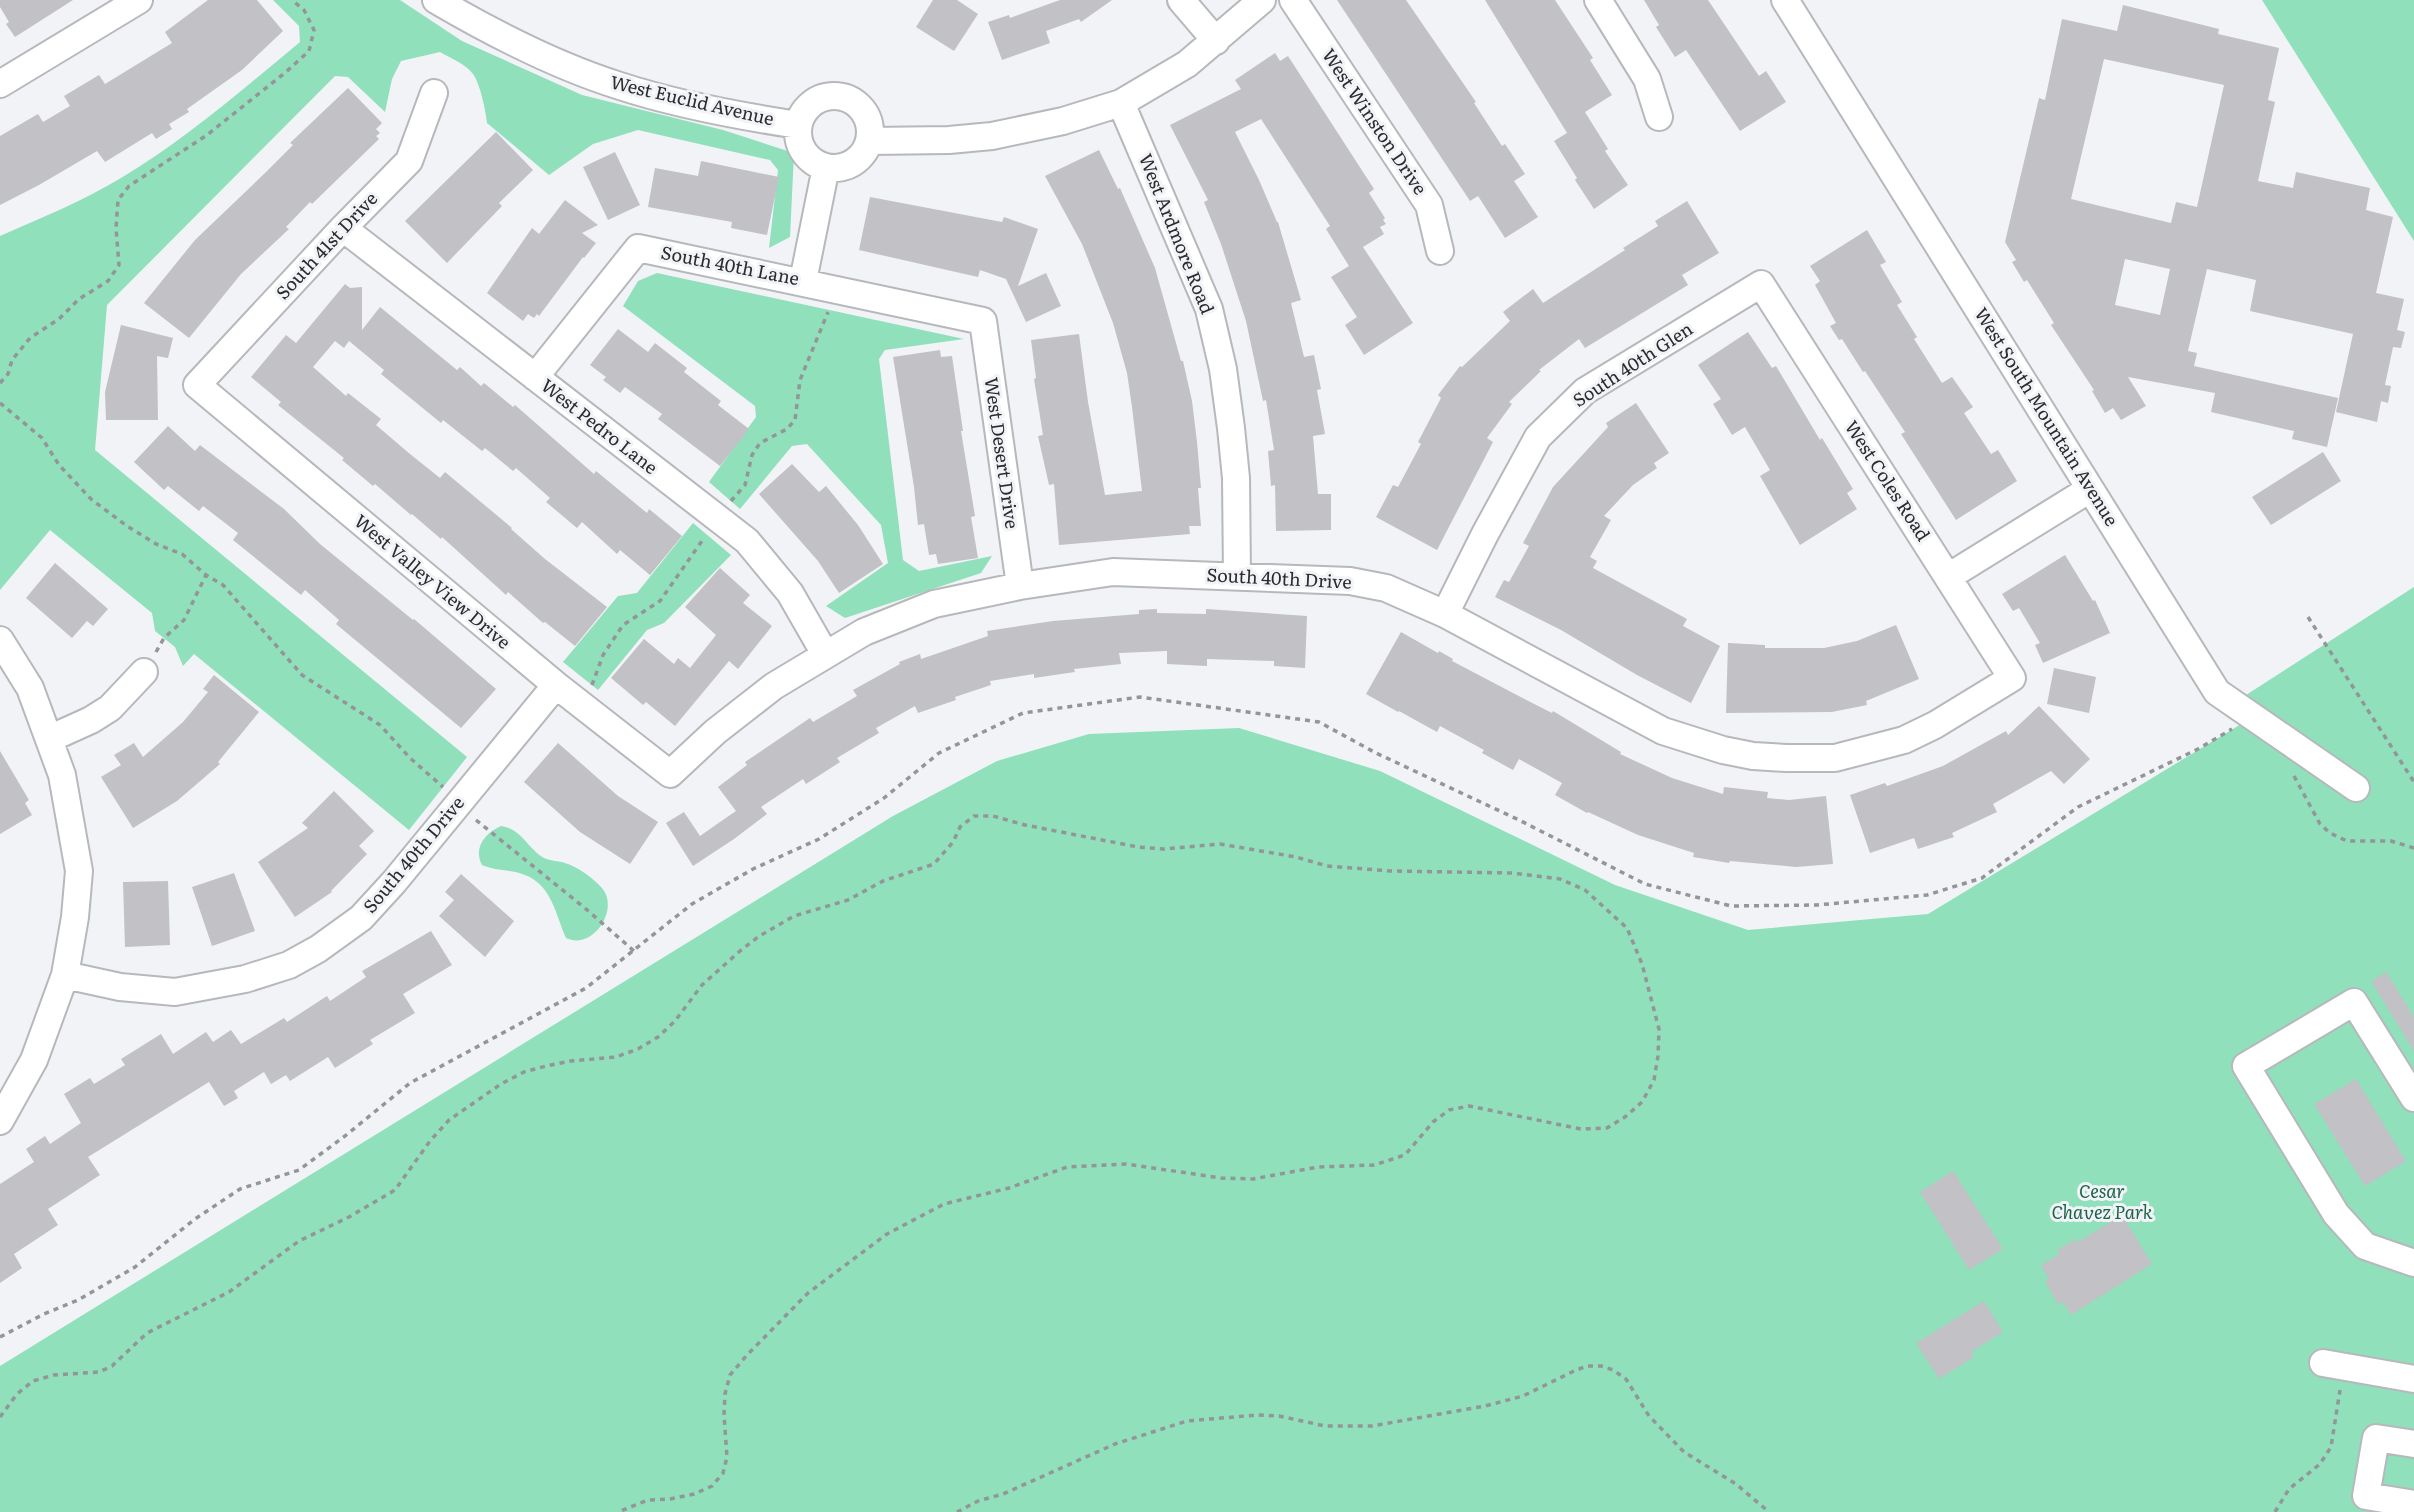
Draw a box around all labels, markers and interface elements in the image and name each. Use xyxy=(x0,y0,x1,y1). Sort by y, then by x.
street label: West Winston Drive xyxy=(1316,43,1434,200)
street label: West Euclid Avenue xyxy=(608,68,777,132)
street label: West Ardmore Road xyxy=(1133,149,1222,318)
street label: South 41st Drive xyxy=(269,185,383,305)
street label: South 40th Lane xyxy=(659,238,802,291)
street label: West South Mountain Avenue xyxy=(1969,302,2126,531)
street label: South 40th Glen xyxy=(1567,315,1698,413)
street label: West Pedro Lane xyxy=(536,372,664,480)
street label: West Desert Drive xyxy=(978,375,1026,530)
street label: West Coles Road xyxy=(1839,414,1937,546)
street label: West Valley View Drive xyxy=(349,507,517,655)
street label: South 40th Drive xyxy=(1206,560,1352,595)
street label: South 40th Drive xyxy=(356,790,470,918)
park label: Cesar Chavez Park xyxy=(2051,1177,2153,1225)

